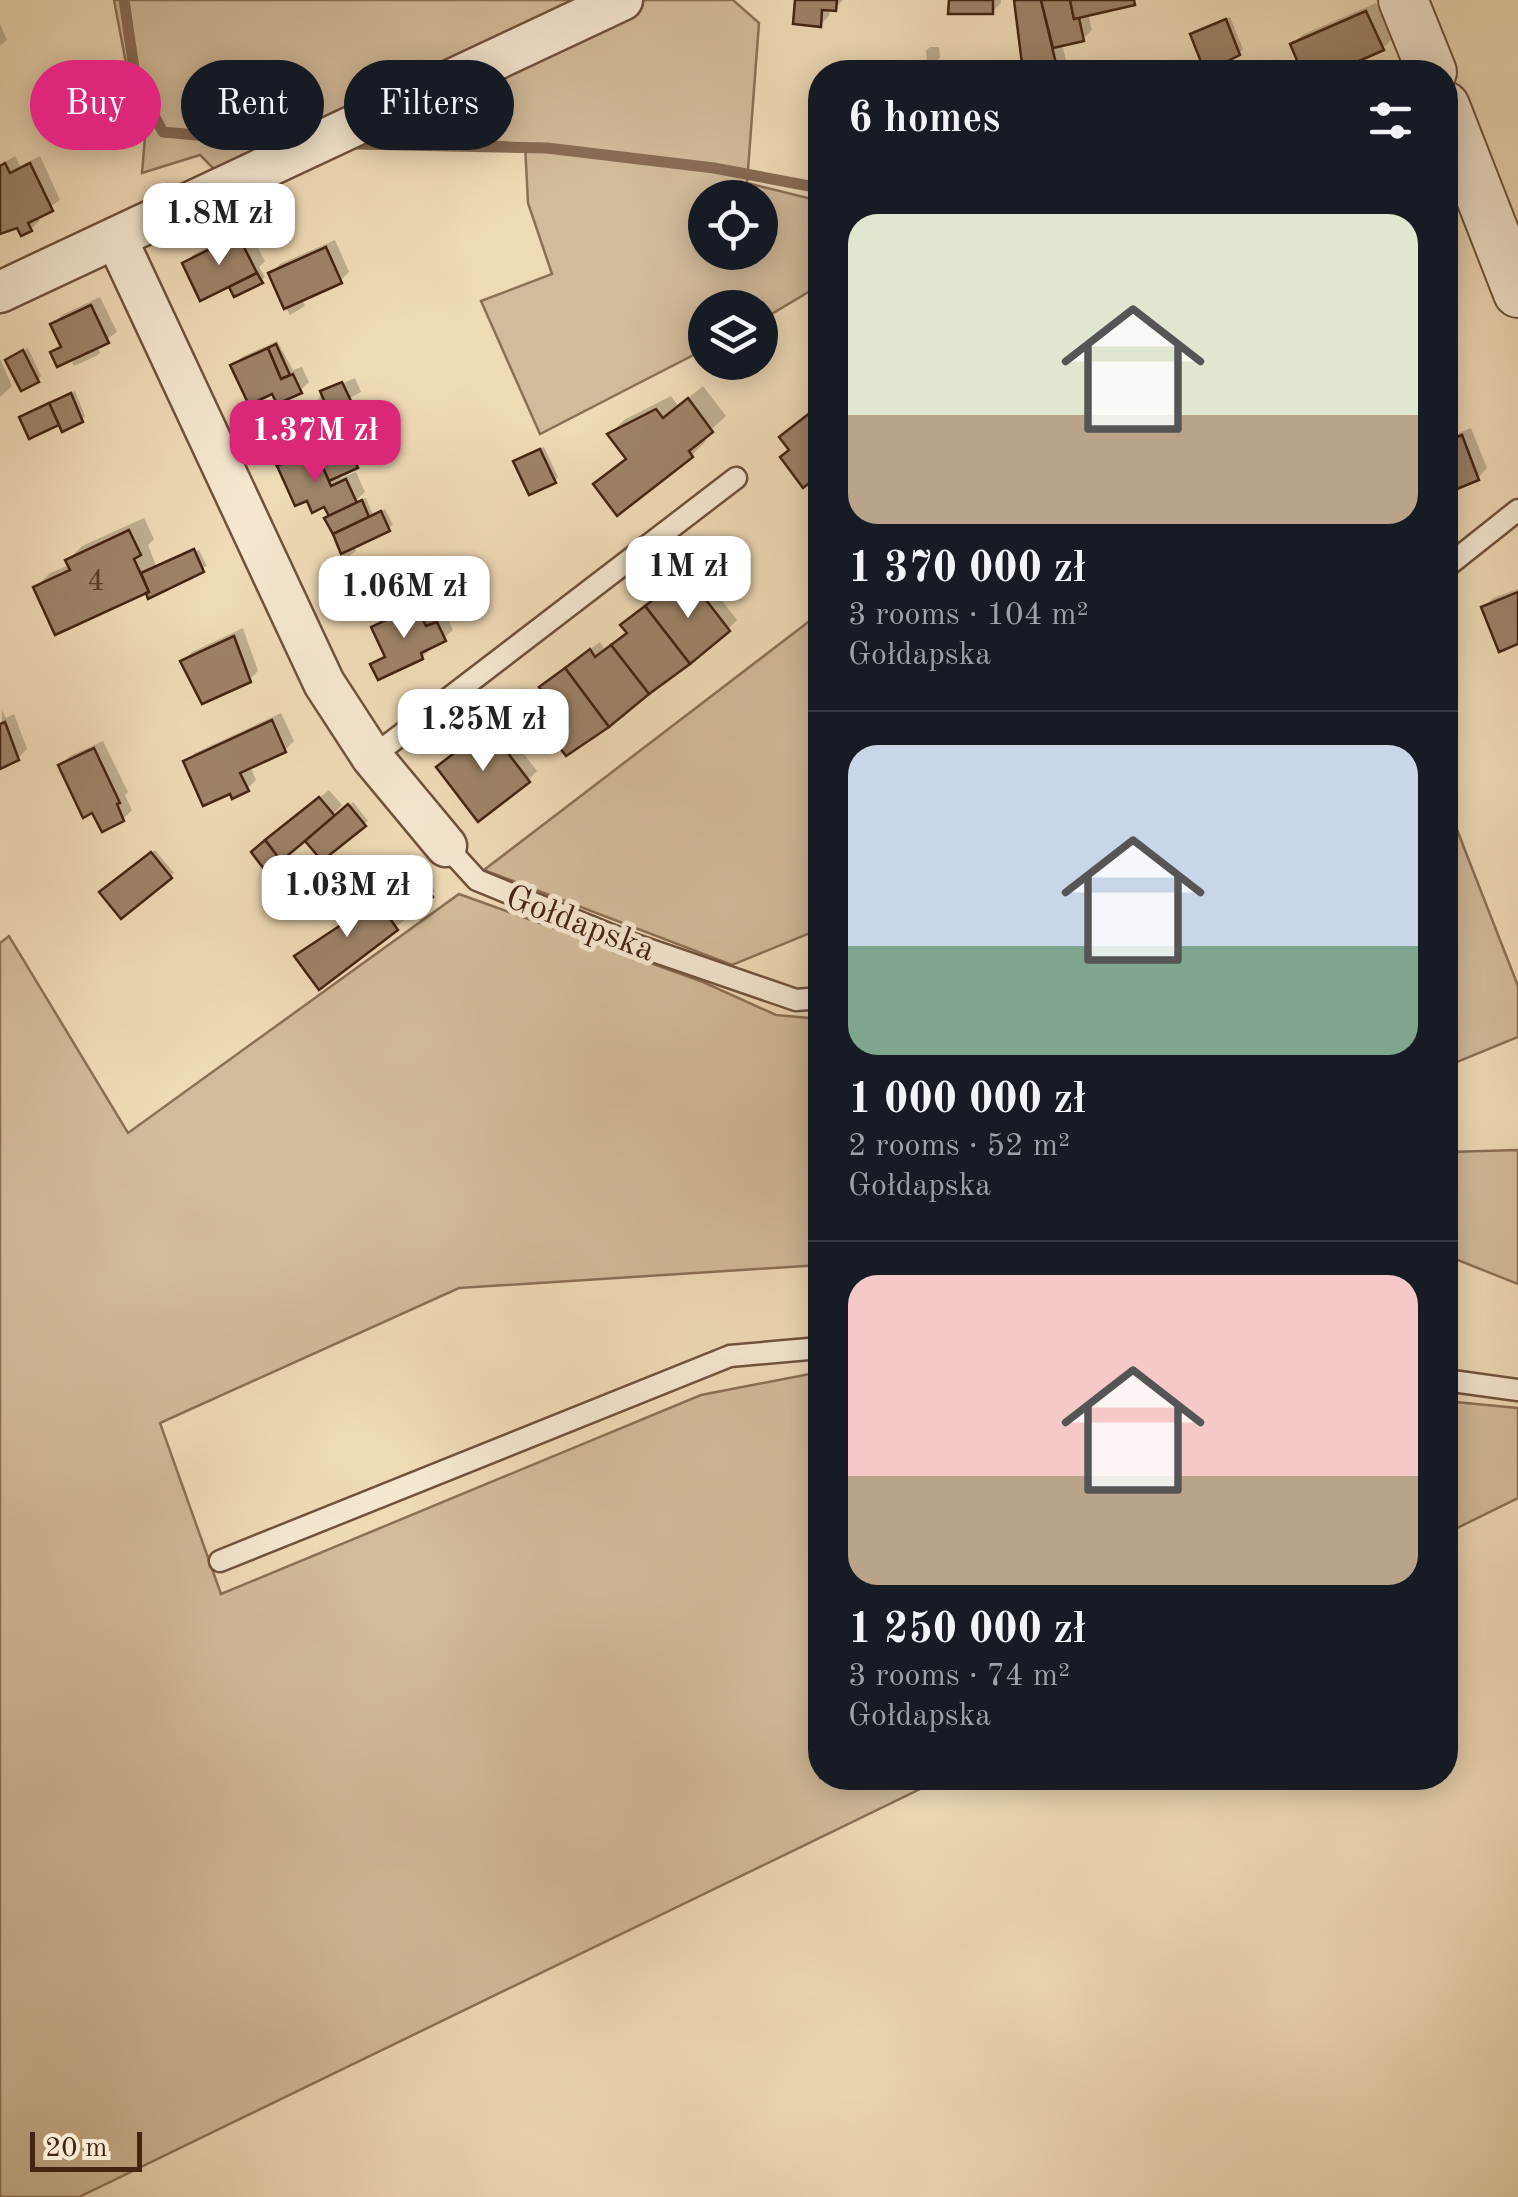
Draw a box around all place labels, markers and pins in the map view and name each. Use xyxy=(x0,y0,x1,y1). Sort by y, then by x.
pin: 1.8M zł xyxy=(127,183,311,268)
pin: 1.37M zł xyxy=(212,400,418,485)
pin: 1M zł xyxy=(618,536,758,621)
pin: 1.06M zł xyxy=(301,556,507,641)
pin: 1.25M zł xyxy=(380,689,586,774)
pin: 1.03M zł xyxy=(244,855,450,940)

